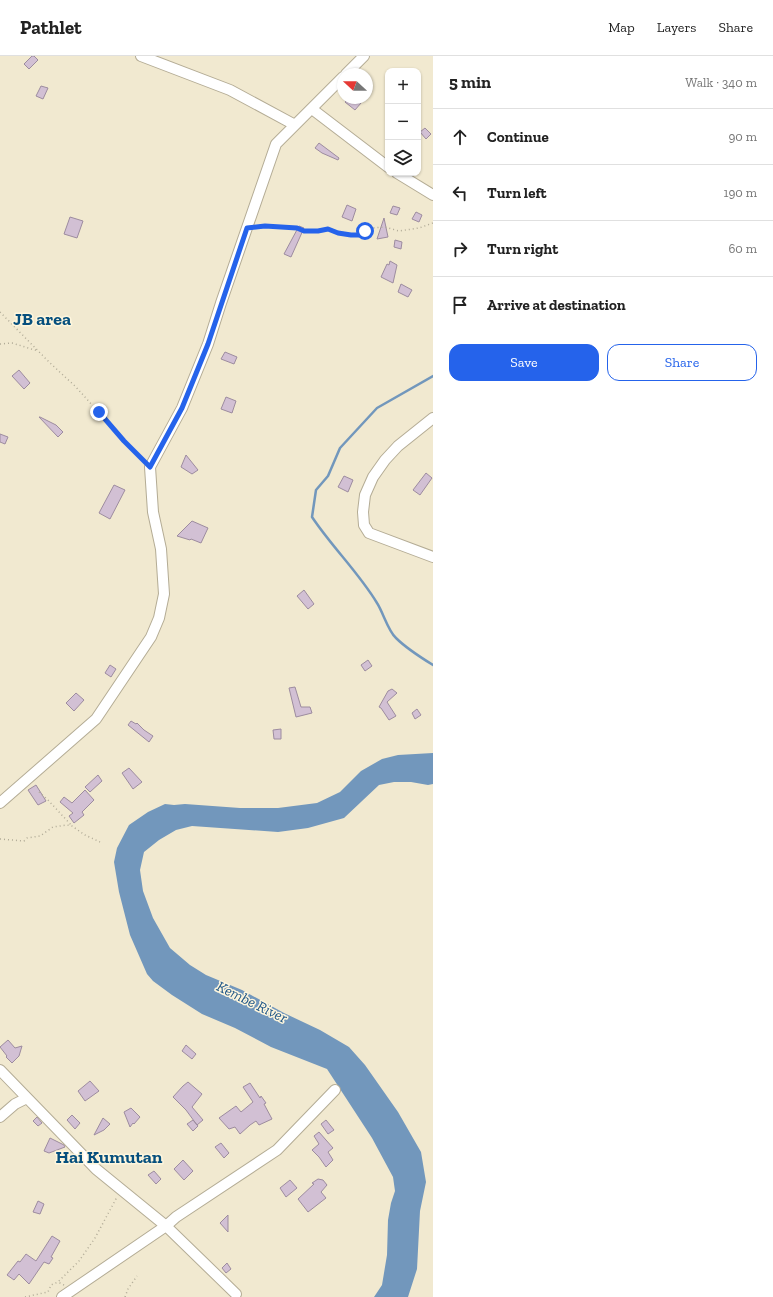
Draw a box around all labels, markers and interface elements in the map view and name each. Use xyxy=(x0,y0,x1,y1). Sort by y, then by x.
text: Pathlet xyxy=(20,16,82,39)
text: Map xyxy=(608,19,635,36)
text: Layers xyxy=(657,19,696,36)
text: Share xyxy=(718,19,753,36)
north arrow xyxy=(337,68,373,104)
map controls xyxy=(385,68,421,176)
button: + xyxy=(385,68,421,104)
text: 5 min xyxy=(449,72,491,92)
text: Walk · 340 m xyxy=(685,75,757,90)
button: − xyxy=(385,104,421,140)
icon: ahead xyxy=(449,126,471,148)
text: Continue xyxy=(487,128,549,146)
text: 90 m xyxy=(728,129,757,144)
button: layers xyxy=(385,140,421,176)
icon: left xyxy=(449,182,471,204)
text: Turn left xyxy=(487,184,547,202)
text: 190 m xyxy=(723,185,757,200)
route start xyxy=(356,222,374,240)
icon: right xyxy=(449,238,471,260)
text: Turn right xyxy=(487,240,558,258)
text: 60 m xyxy=(728,241,757,256)
icon: arrive xyxy=(449,294,471,316)
text: Arrive at destination xyxy=(487,296,626,314)
district label: JB area xyxy=(13,308,71,330)
button: Save xyxy=(449,344,599,381)
button: Share xyxy=(607,344,757,381)
route end xyxy=(90,403,108,421)
water label: Kembe River xyxy=(214,977,291,1027)
district label: Hai Kumutan xyxy=(55,1146,163,1168)

